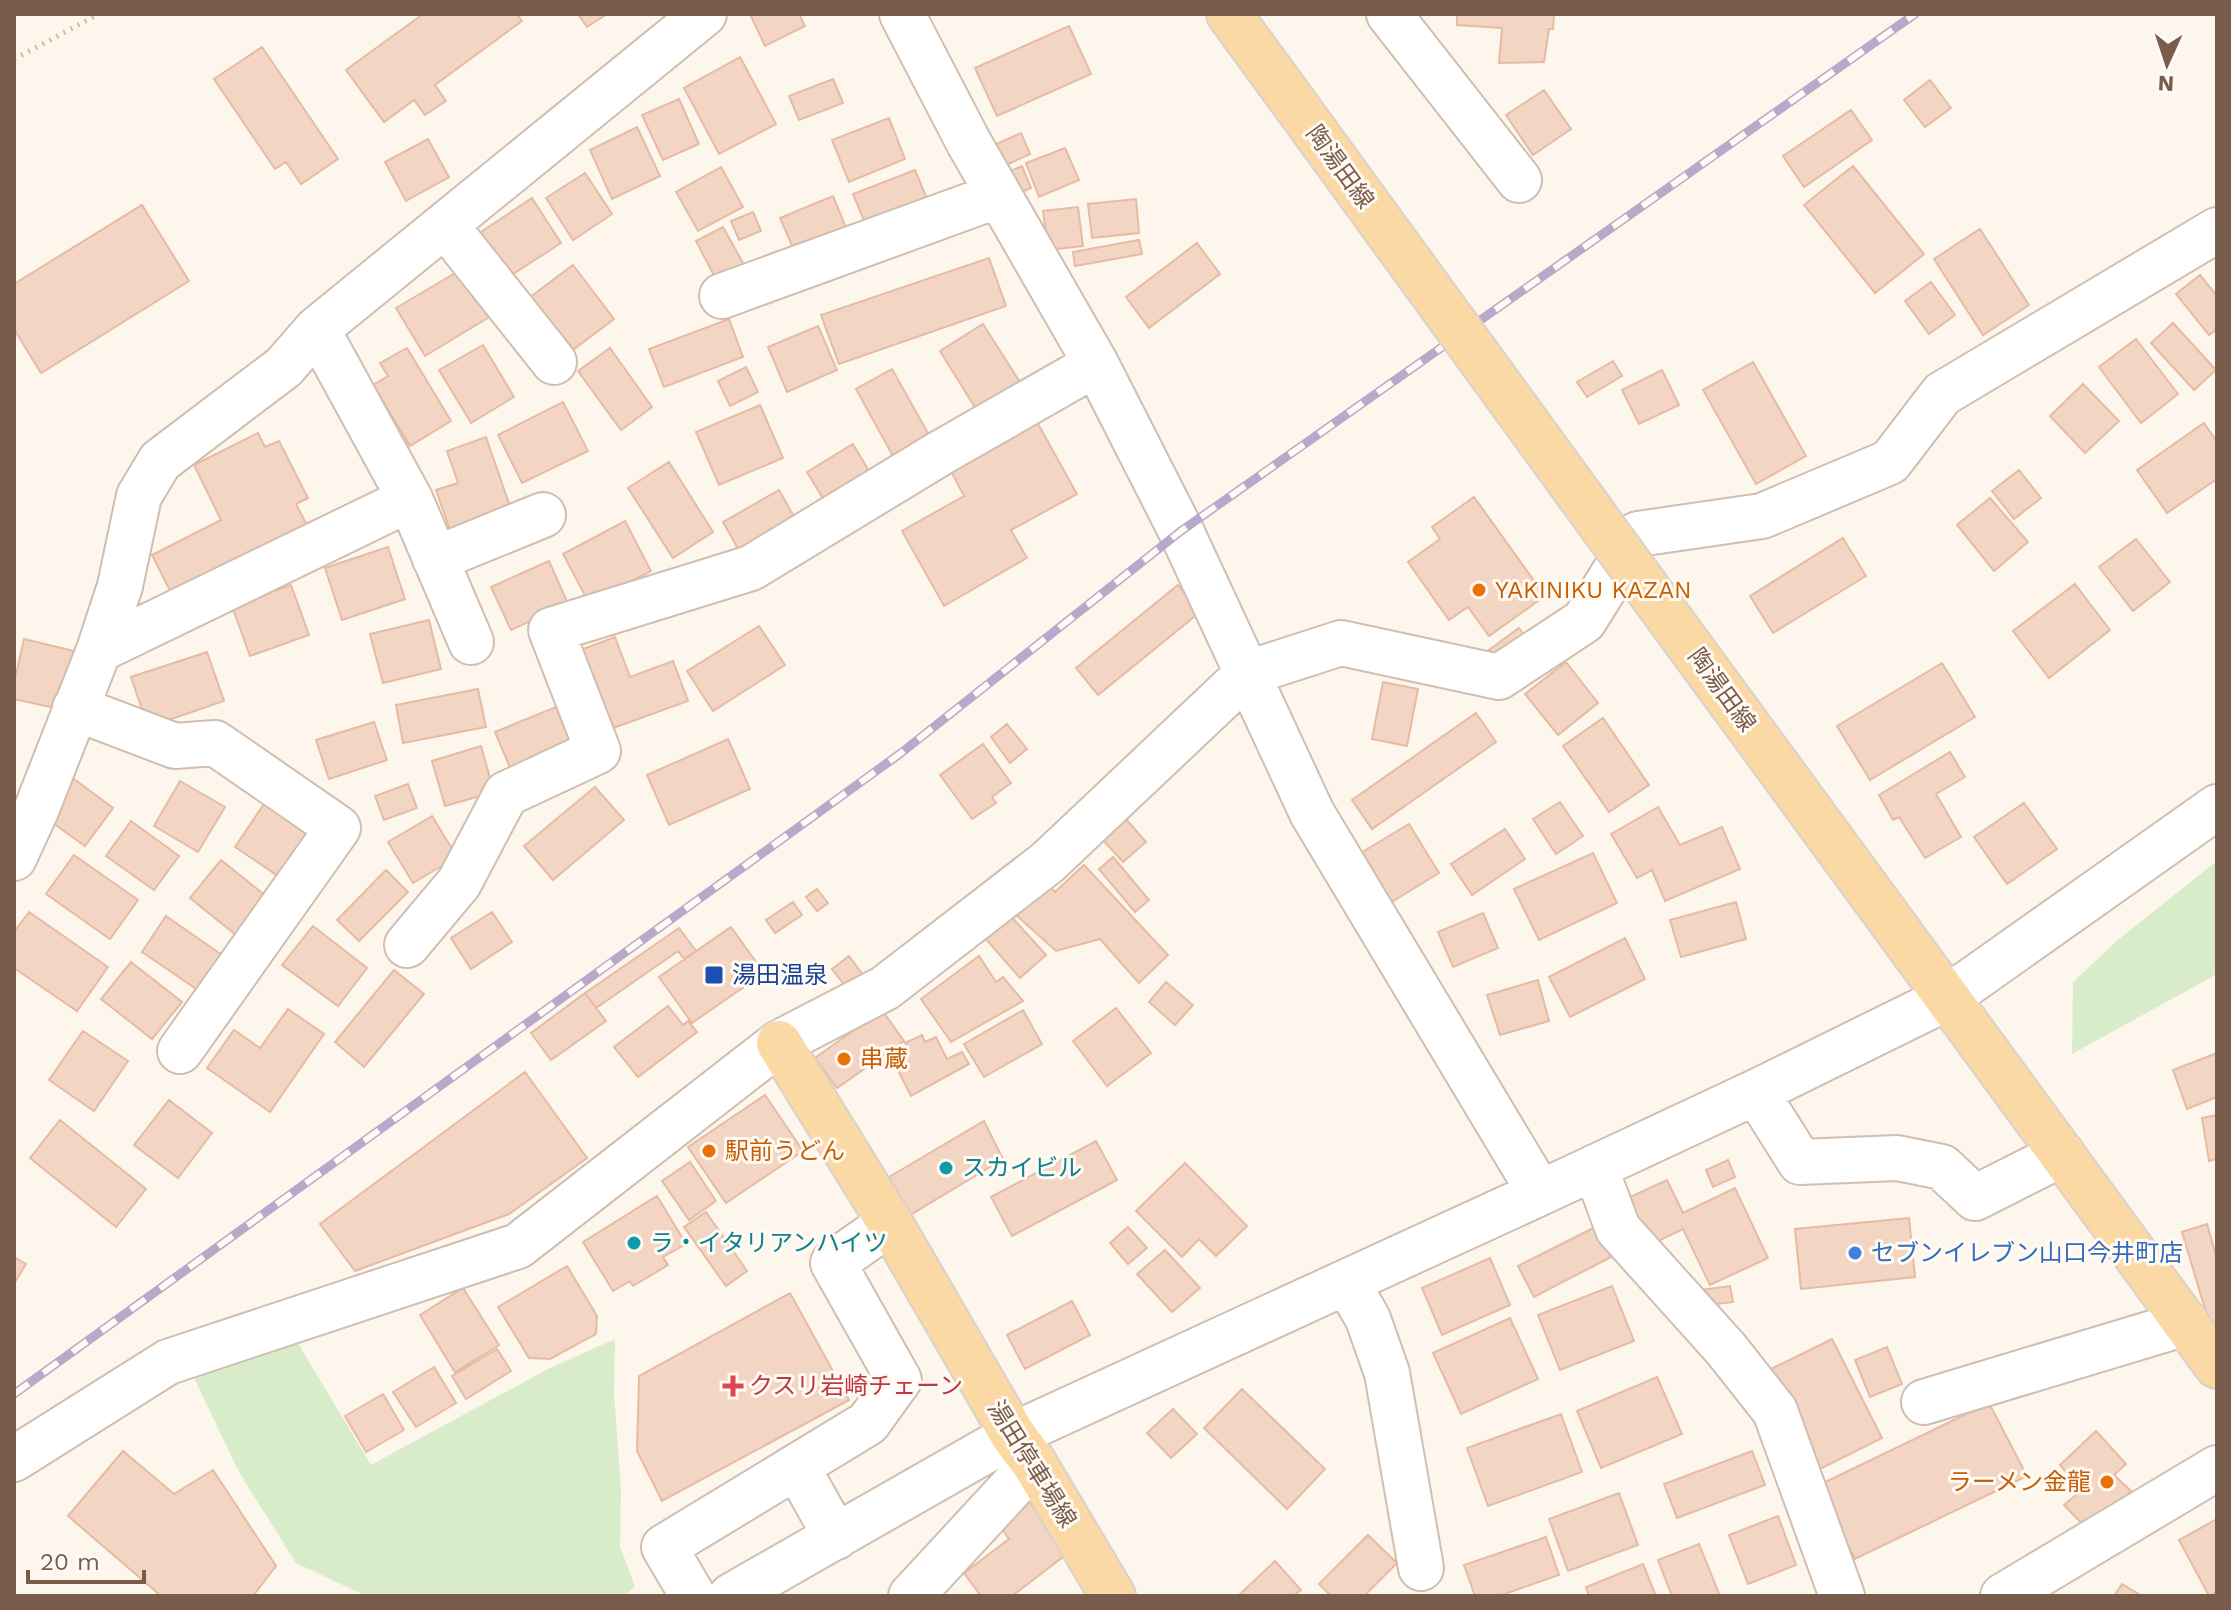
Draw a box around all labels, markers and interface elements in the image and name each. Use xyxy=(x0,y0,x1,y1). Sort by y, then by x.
north arrow xyxy=(2127,24,2207,104)
text: N xyxy=(2157,71,2175,96)
street label: 陶湯田線 xyxy=(1300,120,1380,214)
place label: YAKINIKU KAZAN xyxy=(1495,576,1692,604)
marker: YAKINIKU KAZAN xyxy=(1470,581,1488,599)
street label: 陶湯田線 xyxy=(1682,643,1762,737)
place label: 湯田温泉 xyxy=(732,961,828,989)
marker: 湯田温泉 xyxy=(703,964,725,986)
place label: 串蔵 xyxy=(860,1045,908,1073)
marker: 串蔵 xyxy=(835,1050,853,1068)
place label: 駅前うどん xyxy=(725,1137,845,1165)
marker: 駅前うどん xyxy=(700,1142,718,1160)
place label: スカイビル xyxy=(962,1154,1082,1182)
marker: スカイビル xyxy=(937,1159,955,1177)
place label: ラ・イタリアンハイツ xyxy=(650,1229,888,1257)
marker: ラ・イタリアンハイツ xyxy=(625,1234,643,1252)
place label: セブンイレブン山口今井町店 xyxy=(1871,1239,2183,1267)
marker: セブンイレブン山口今井町店 xyxy=(1846,1244,1864,1262)
place label: クスリ岩崎チェーン xyxy=(749,1372,963,1400)
marker: クスリ岩崎チェーン xyxy=(724,1377,742,1395)
street label: 湯田停車場線 xyxy=(982,1396,1082,1532)
place label: ラーメン金龍 xyxy=(1948,1468,2091,1496)
marker: ラーメン金龍 xyxy=(2098,1473,2116,1491)
scale bar xyxy=(28,1534,144,1584)
text: 20 m xyxy=(40,1548,100,1576)

